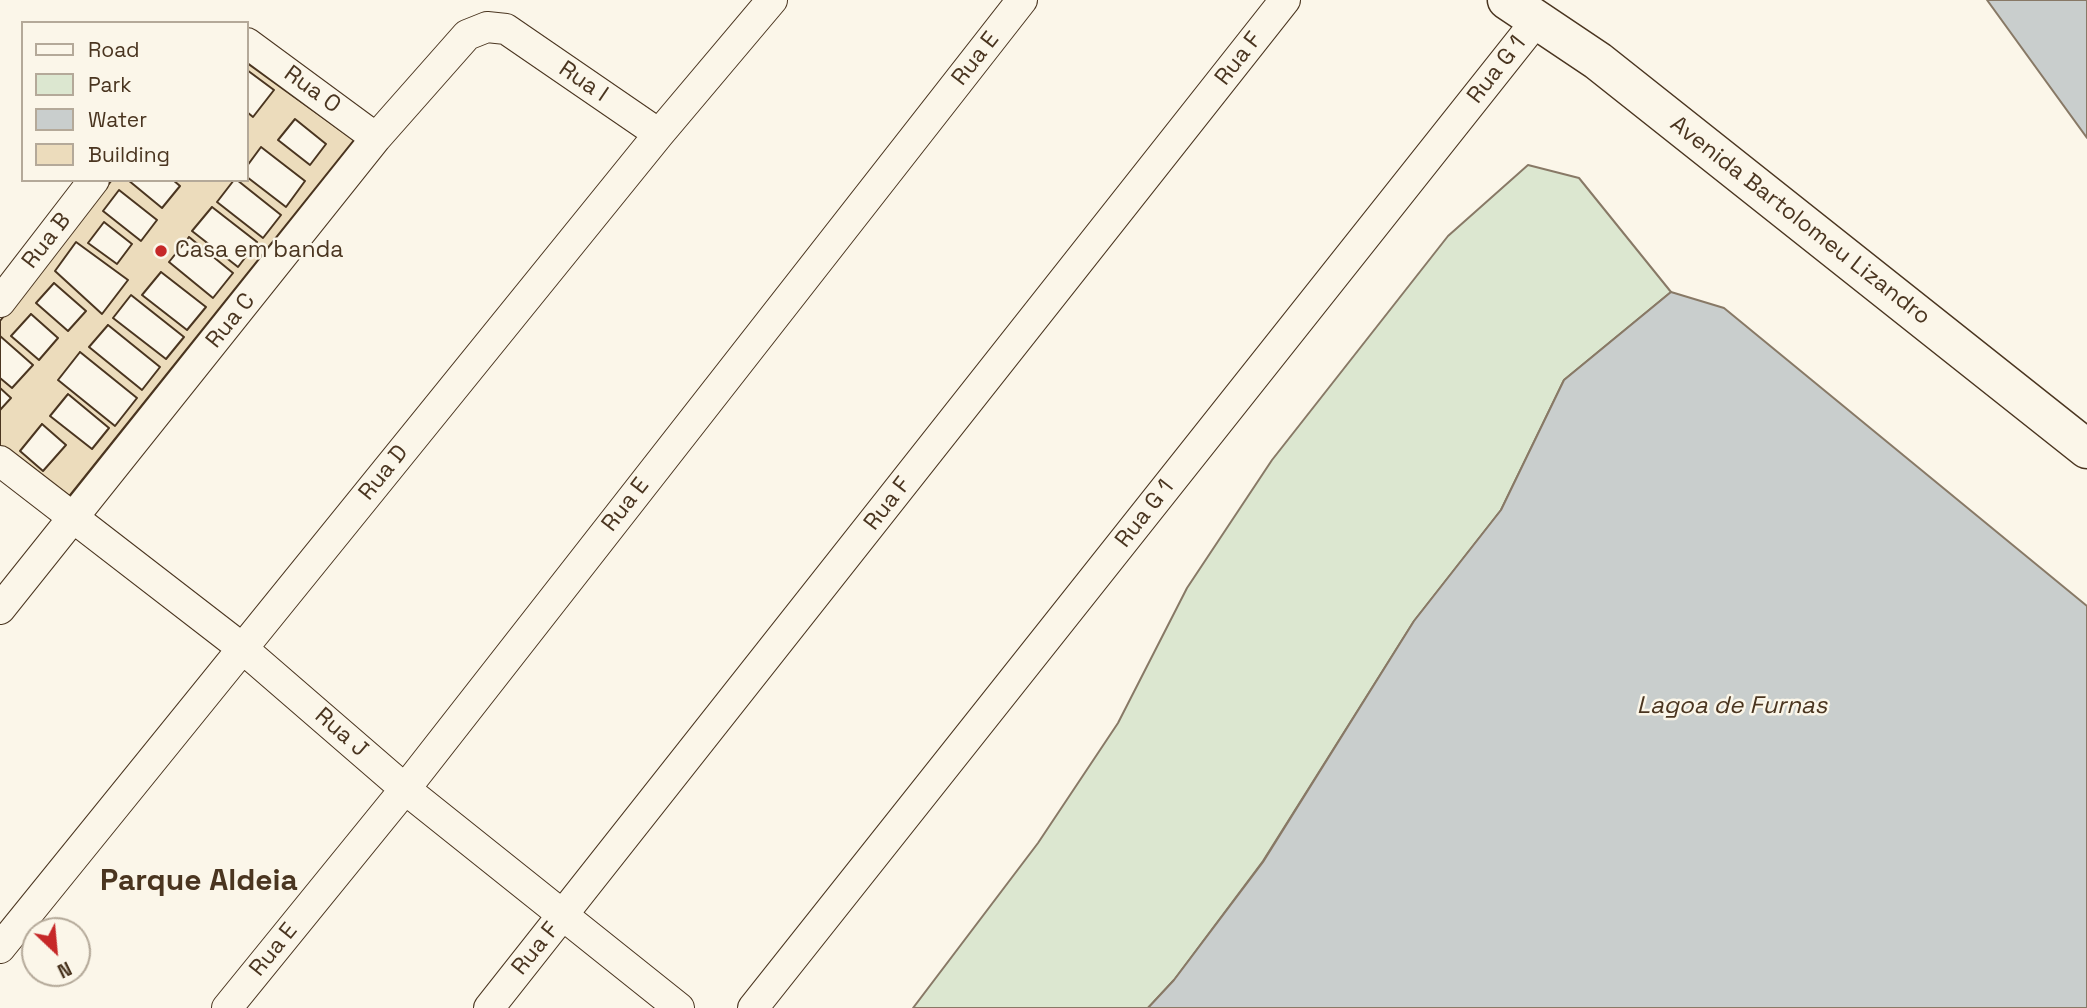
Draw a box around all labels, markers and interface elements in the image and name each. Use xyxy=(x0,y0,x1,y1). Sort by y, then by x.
legend xyxy=(21,21,248,182)
street label: Rua E xyxy=(946,27,1006,91)
street label: Rua F xyxy=(1210,27,1268,91)
street label: Rua G 1 xyxy=(1462,31,1532,109)
text: Road xyxy=(88,36,140,63)
street label: Rua I xyxy=(553,56,613,108)
street label: Rua O xyxy=(278,60,346,120)
text: Park xyxy=(88,71,132,98)
text: Water xyxy=(88,106,147,133)
street label: Avenida Bartolomeu Lizandro xyxy=(1664,111,1936,331)
text: Building xyxy=(88,141,170,168)
street label: Rua B xyxy=(17,208,77,274)
place label: Casa em banda xyxy=(175,237,344,265)
marker: Casa em banda xyxy=(153,243,169,259)
street label: Rua C xyxy=(201,288,261,354)
street label: Rua D xyxy=(353,440,415,506)
street label: Rua F xyxy=(859,472,917,536)
street label: Rua E xyxy=(596,473,656,537)
street label: Rua G 1 xyxy=(1110,475,1180,553)
water label: Lagoa de Furnas xyxy=(1637,692,1827,720)
street label: Rua J xyxy=(309,702,373,764)
district label: Parque Aldeia xyxy=(100,864,298,900)
north arrow xyxy=(21,917,91,987)
street label: Rua F xyxy=(506,917,566,981)
street label: Rua E xyxy=(244,918,304,982)
text: N xyxy=(53,955,76,984)

